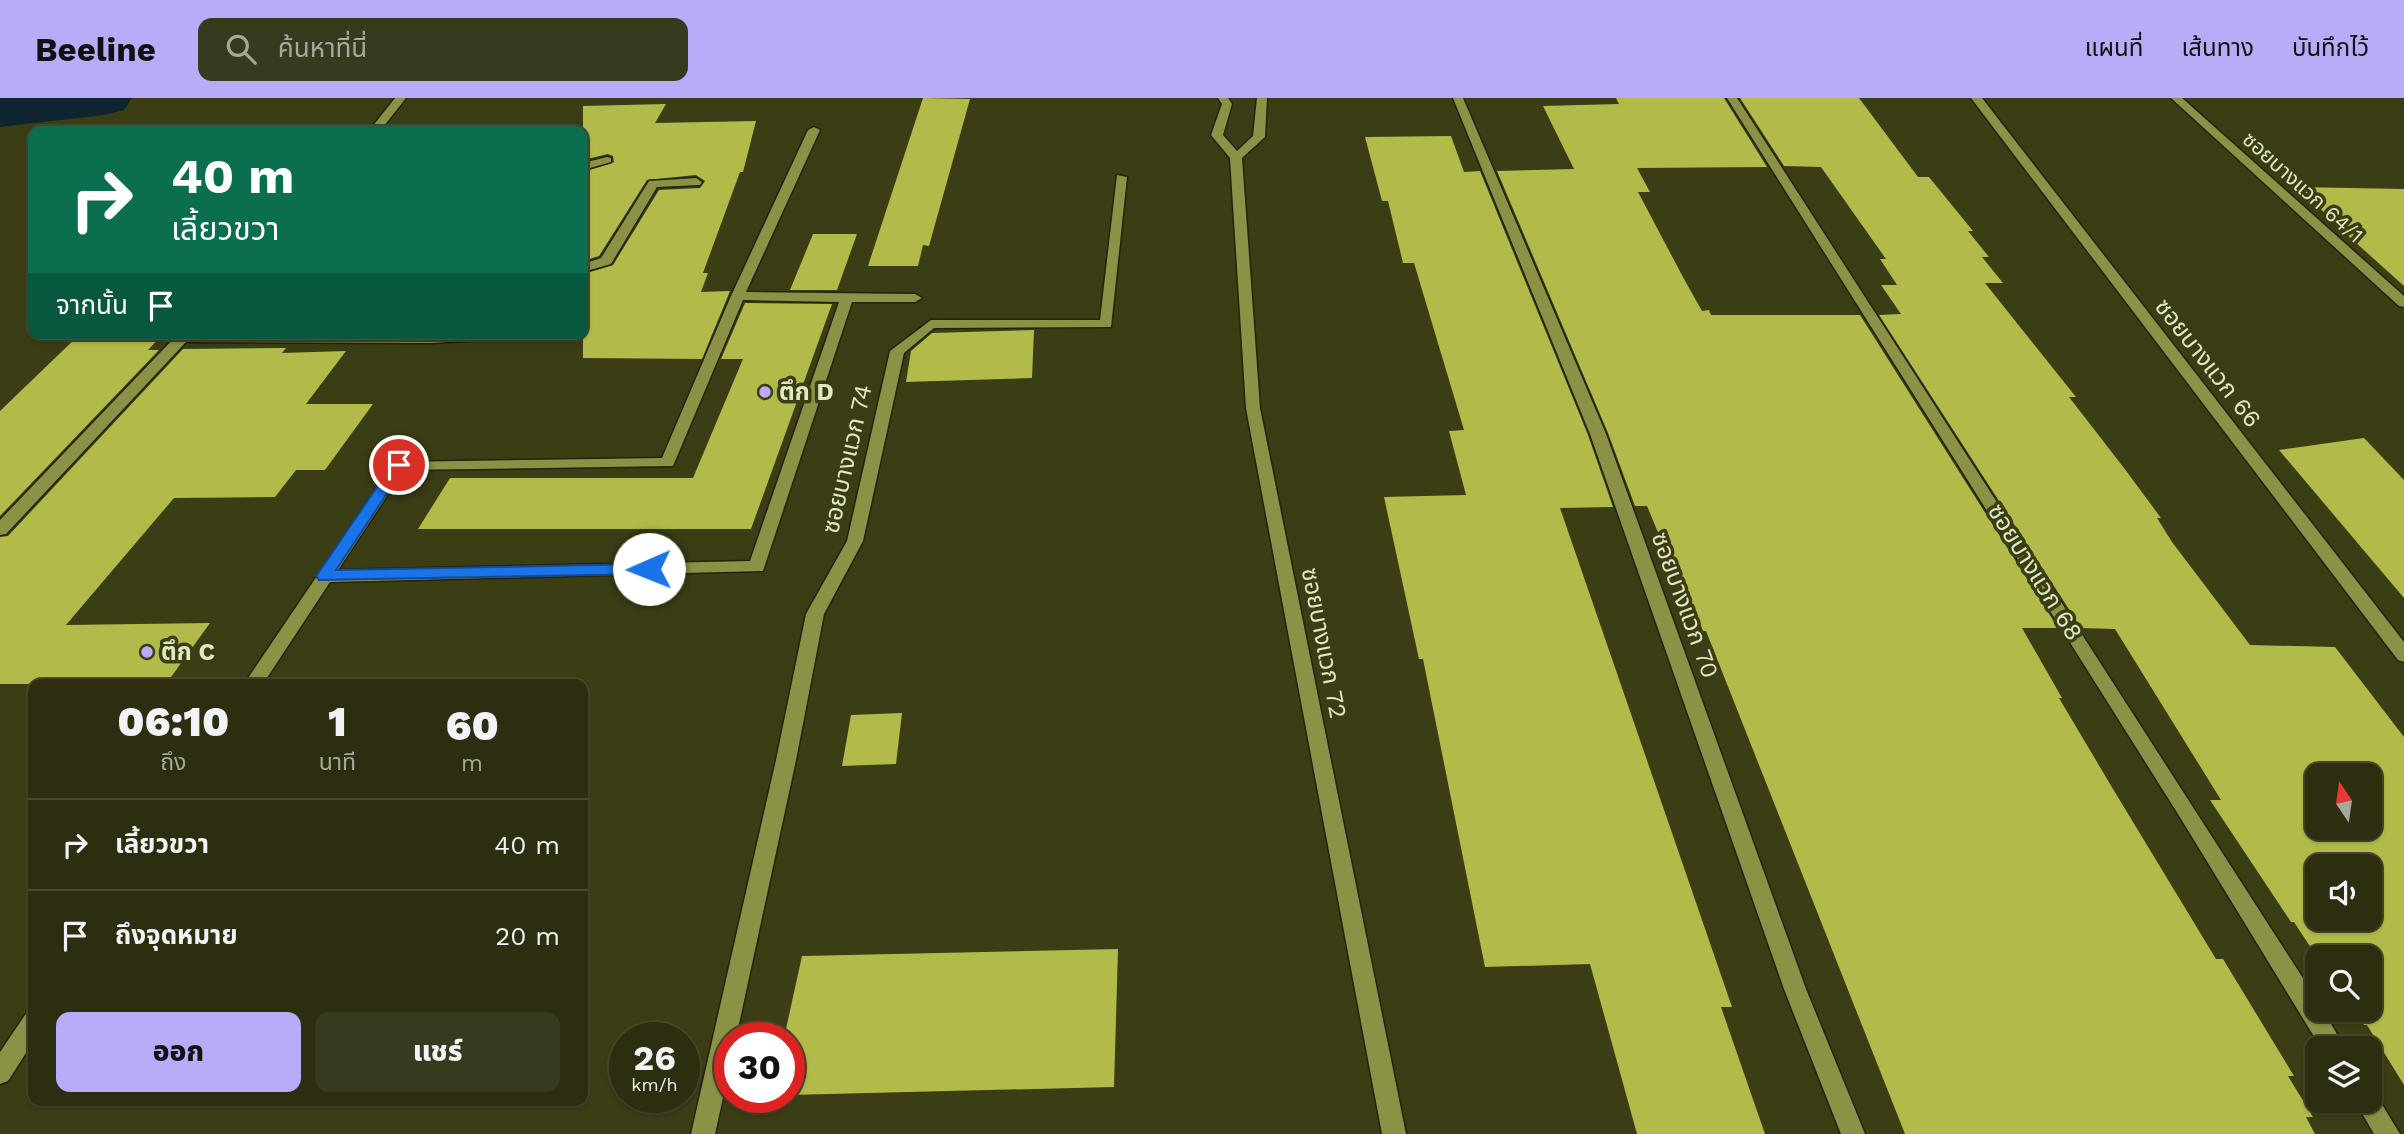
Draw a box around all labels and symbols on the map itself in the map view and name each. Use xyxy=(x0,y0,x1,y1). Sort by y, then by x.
street label: ซอยบางแวก 64/1 xyxy=(2238,126,2368,248)
street label: ซอยบางแวก 66 xyxy=(2149,293,2267,433)
place label: ตึก D xyxy=(779,378,834,406)
street label: ซอยบางแวก 74 xyxy=(816,382,878,536)
marker: ตึก D xyxy=(757,384,773,400)
pin xyxy=(369,435,429,495)
street label: ซอยบางแวก 68 xyxy=(1982,499,2088,645)
street label: ซอยบางแวก 70 xyxy=(1646,528,1724,682)
position arrow xyxy=(612,532,686,606)
street label: ซอยบางแวก 72 xyxy=(1296,565,1352,721)
place label: ตึก C xyxy=(161,638,215,666)
marker: ตึก C xyxy=(139,644,155,660)
north arrow xyxy=(2305,763,2382,840)
speed limit sign: 30 xyxy=(714,1022,805,1113)

